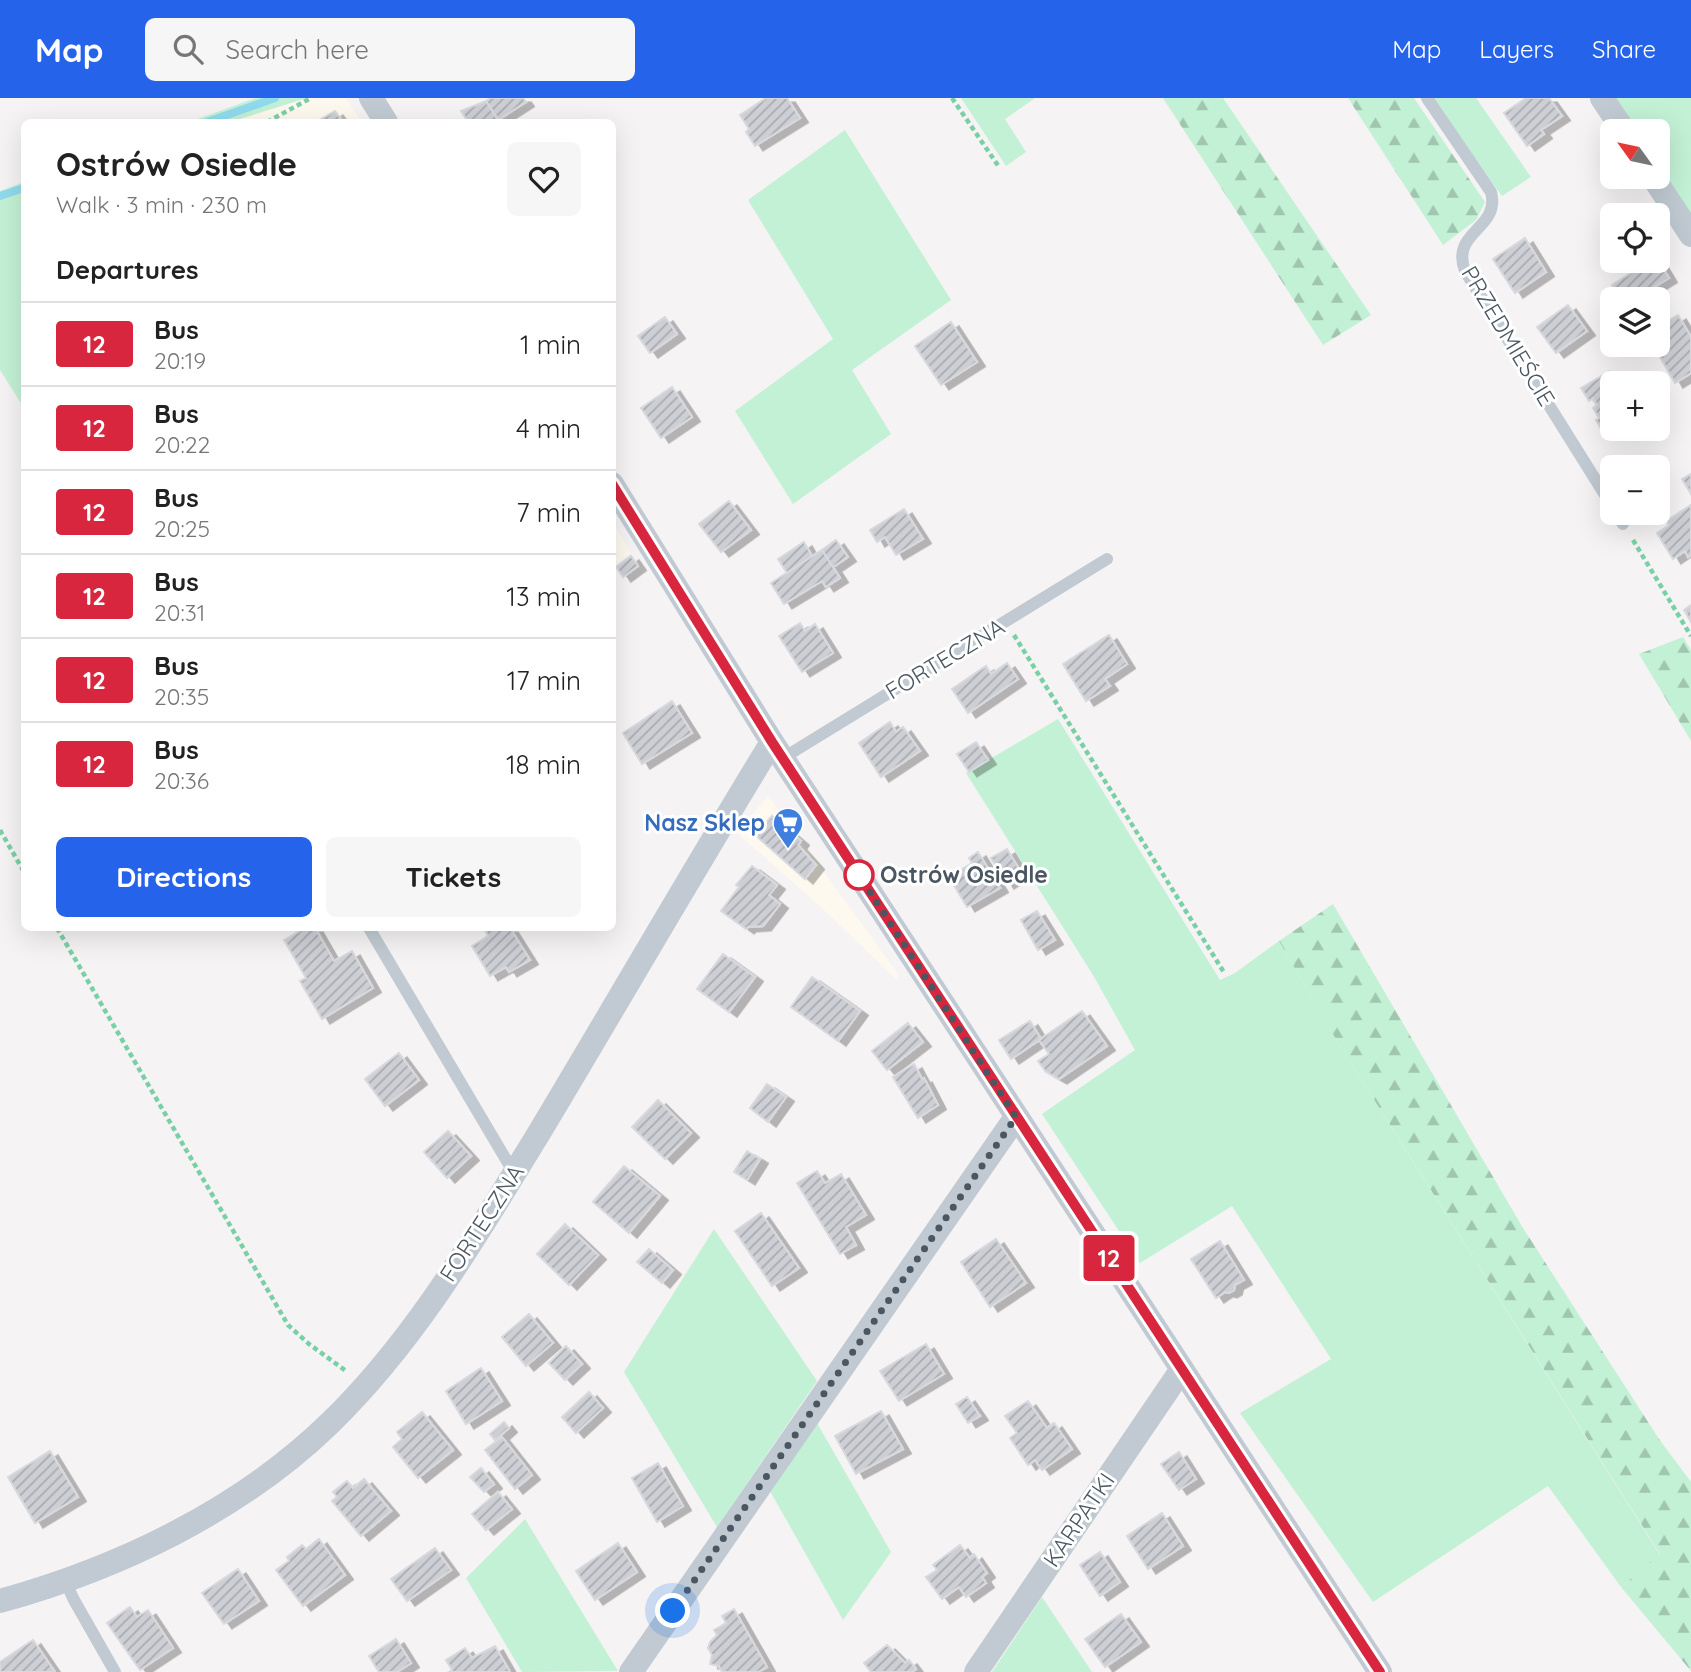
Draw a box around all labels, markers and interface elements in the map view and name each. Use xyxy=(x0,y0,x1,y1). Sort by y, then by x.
search box xyxy=(145,18,635,81)
text: Map xyxy=(35,29,103,70)
icon: search xyxy=(169,30,207,68)
text: Search here xyxy=(225,33,369,66)
text: Map xyxy=(1392,34,1441,64)
text: Layers xyxy=(1479,34,1554,64)
text: Share xyxy=(1592,34,1656,64)
north arrow xyxy=(1600,119,1670,189)
map controls xyxy=(1600,119,1670,525)
button: heart xyxy=(507,142,581,216)
text: Ostrów Osiedle xyxy=(56,143,297,184)
text: Walk · 3 min · 230 m xyxy=(56,190,267,219)
button: locate xyxy=(1600,203,1670,273)
text: Departures xyxy=(56,253,199,286)
street label: PRZEDMIEŚCIE xyxy=(1455,261,1562,411)
button: layers xyxy=(1600,287,1670,357)
text: Bus xyxy=(154,313,199,346)
text: 1 min xyxy=(520,328,581,361)
text: 12 xyxy=(83,329,106,359)
text: 20:19 xyxy=(154,346,206,375)
button: + xyxy=(1600,371,1670,441)
text: Bus xyxy=(154,397,199,430)
text: 4 min xyxy=(516,412,581,445)
text: 12 xyxy=(83,413,106,443)
text: 20:22 xyxy=(154,430,210,459)
button: − xyxy=(1600,455,1670,525)
text: Bus xyxy=(154,481,199,514)
text: 7 min xyxy=(516,496,581,529)
text: 12 xyxy=(83,497,106,527)
text: 20:25 xyxy=(154,514,210,543)
text: Bus xyxy=(154,565,199,598)
text: 13 min xyxy=(506,580,581,613)
text: 12 xyxy=(83,581,106,611)
text: 20:31 xyxy=(154,598,205,627)
street label: FORTECZNA xyxy=(880,612,1010,705)
text: Bus xyxy=(154,649,199,682)
text: 17 min xyxy=(507,664,581,697)
text: 12 xyxy=(83,665,106,695)
text: 20:35 xyxy=(154,682,209,711)
text: Bus xyxy=(154,733,199,766)
text: 18 min xyxy=(506,748,581,781)
text: 12 xyxy=(83,749,106,779)
text: 20:36 xyxy=(154,766,209,795)
supermarket icon: Nasz Sklep xyxy=(771,806,805,850)
place label: Nasz Sklep xyxy=(644,808,765,837)
button: Directions xyxy=(56,837,312,917)
button: Tickets xyxy=(326,837,581,917)
marker: Ostrów Osiedle xyxy=(844,860,874,890)
place label: Ostrów Osiedle xyxy=(880,860,1048,889)
street label: FORTECZNA xyxy=(433,1159,530,1287)
line badge: 12 xyxy=(1078,1235,1140,1281)
text: 12 xyxy=(1098,1243,1121,1273)
street label: KARPATKI xyxy=(1037,1467,1121,1572)
your location xyxy=(655,1593,690,1628)

